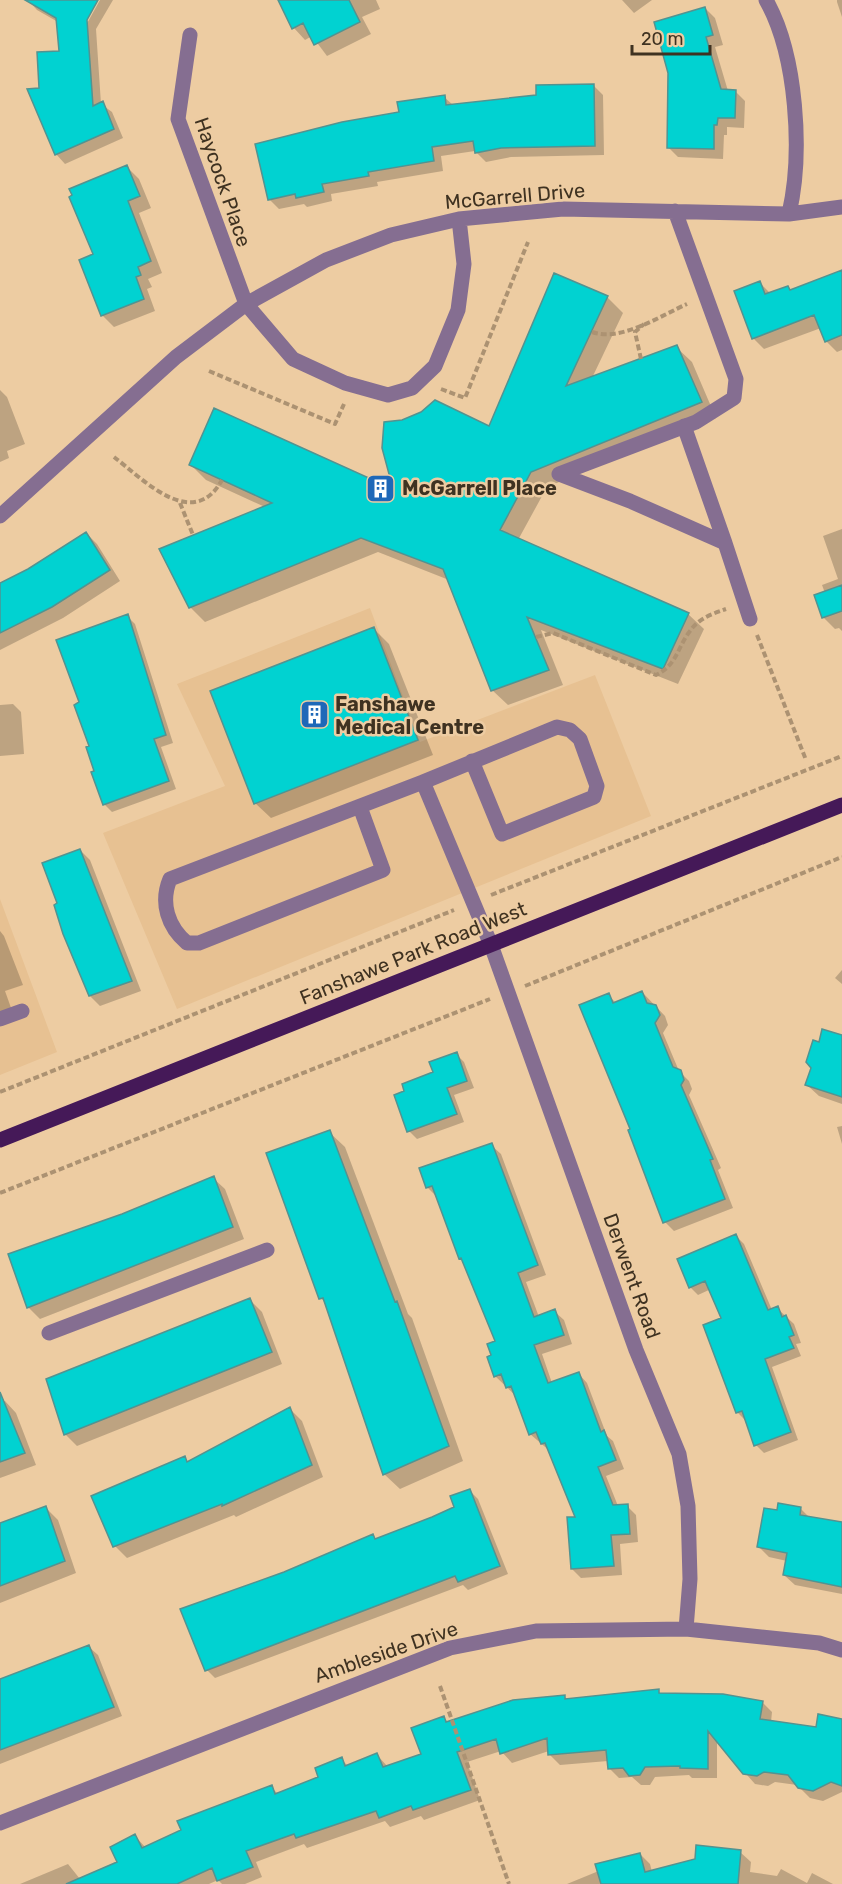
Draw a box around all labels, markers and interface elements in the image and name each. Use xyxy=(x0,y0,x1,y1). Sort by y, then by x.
scale bar xyxy=(632,18,710,56)
text: 20 m xyxy=(641,28,683,50)
street label: Haycock Place xyxy=(190,114,256,250)
street label: McGarrell Drive xyxy=(444,178,586,214)
building icon: McGarrell Place xyxy=(365,472,397,504)
place label: McGarrell Place xyxy=(402,476,557,500)
place label: Fanshawe Medical Centre xyxy=(335,692,484,739)
building icon: Fanshawe Medical Centre xyxy=(298,699,330,731)
street label: Fanshawe Park Road West xyxy=(296,896,530,1010)
street label: Derwent Road xyxy=(598,1210,666,1342)
street label: Ambleside Drive xyxy=(311,1616,461,1688)

